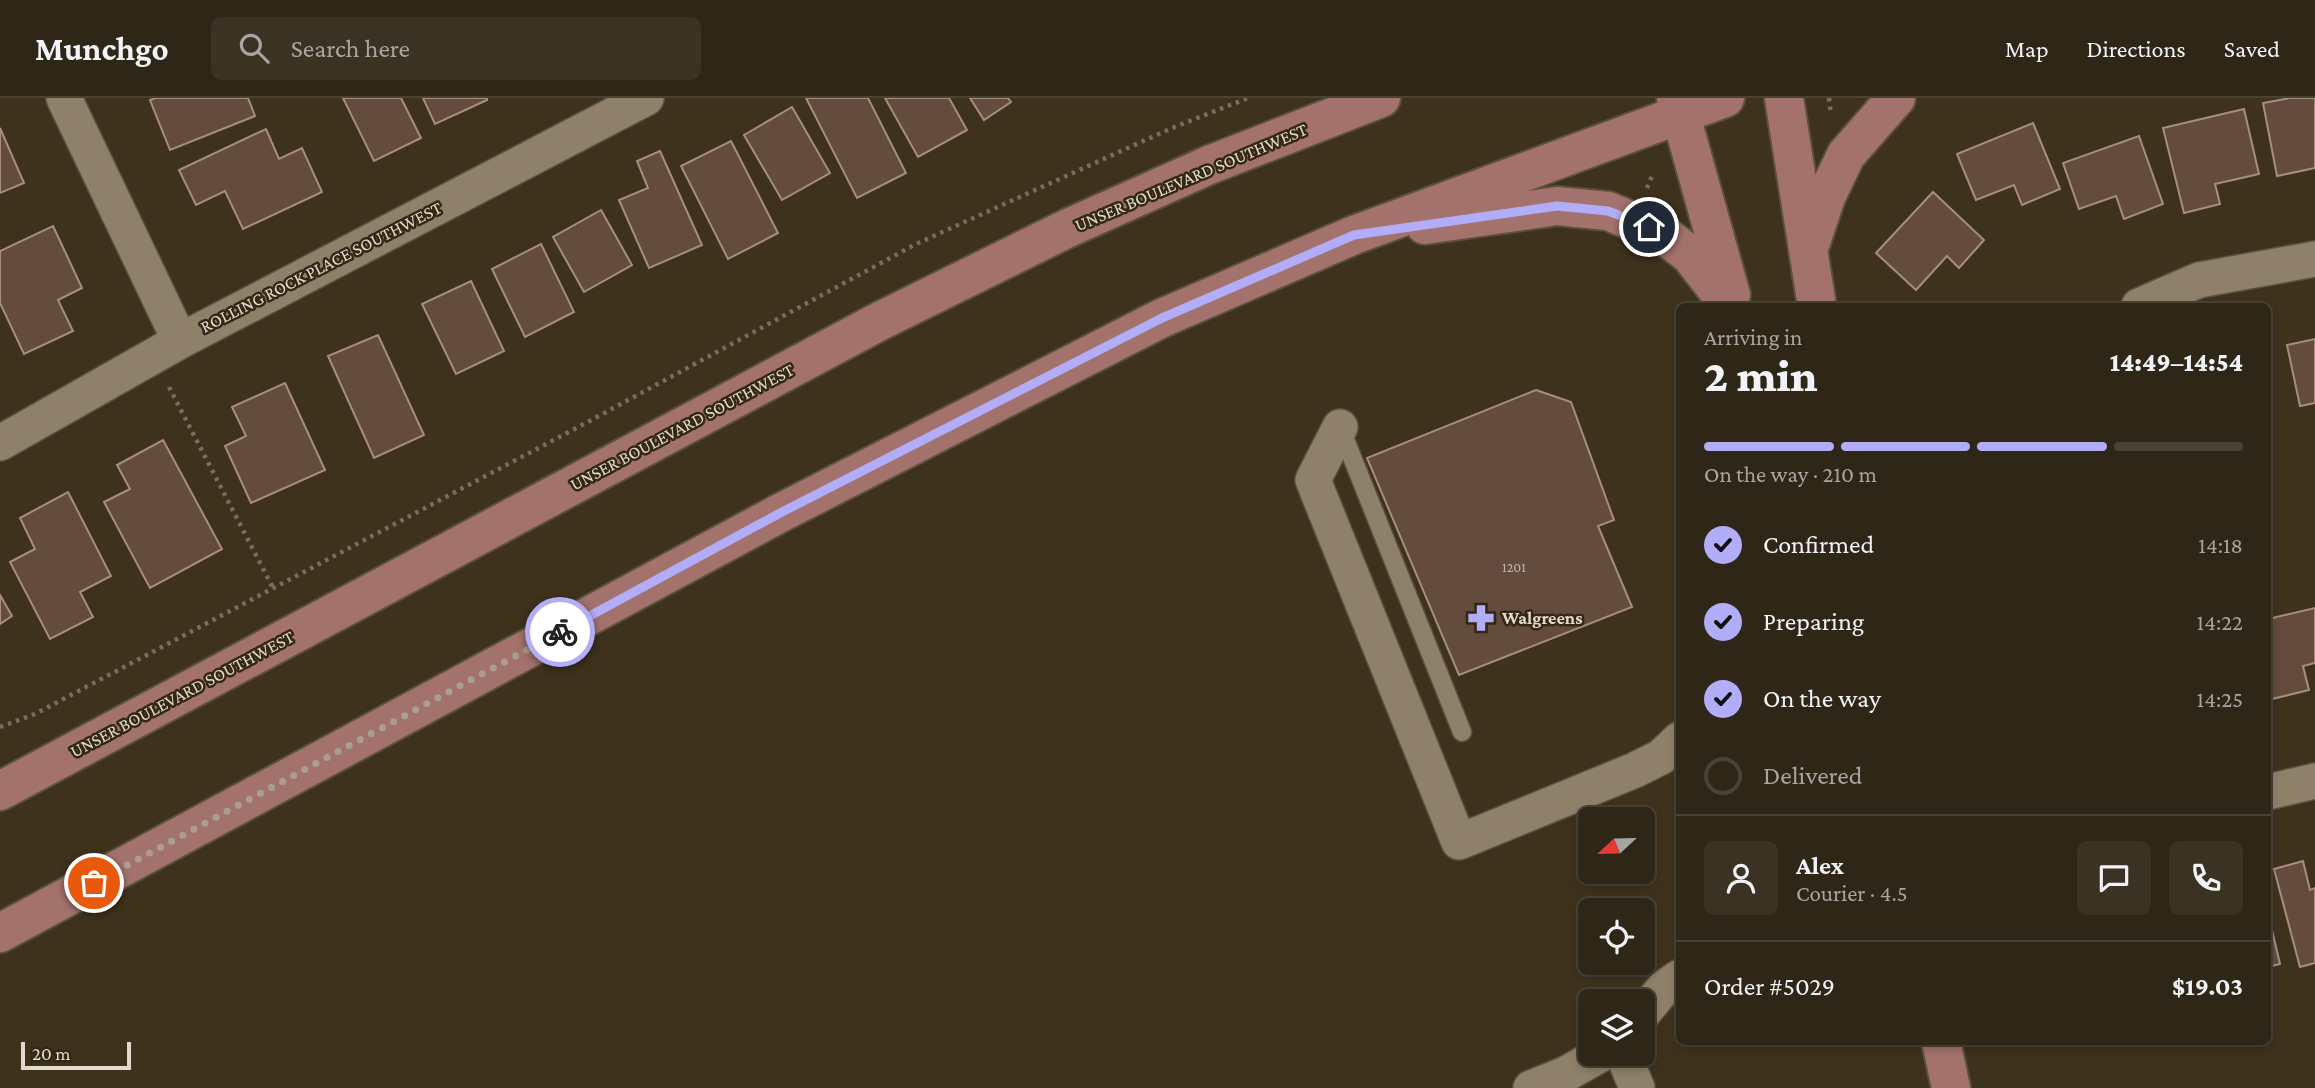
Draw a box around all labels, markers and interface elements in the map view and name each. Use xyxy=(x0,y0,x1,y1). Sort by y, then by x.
search box xyxy=(211,17,701,80)
icon: search xyxy=(235,29,273,67)
text: Munchgo xyxy=(35,30,169,67)
text: Search here xyxy=(291,34,410,63)
text: Map xyxy=(2005,35,2049,62)
text: Directions xyxy=(2087,35,2186,62)
text: Saved xyxy=(2224,35,2280,62)
street label: UNSER BOULEVARD SOUTHWEST xyxy=(1072,119,1310,235)
street label: ROLLING ROCK PLACE SOUTHWEST xyxy=(197,197,445,337)
pin xyxy=(1619,197,1679,257)
icon: home xyxy=(1630,208,1668,246)
text: Arriving in xyxy=(1704,324,1802,350)
text: 14:49–14:54 xyxy=(2110,348,2243,377)
text: 2 min xyxy=(1704,350,1818,401)
street label: UNSER BOULEVARD SOUTHWEST xyxy=(567,359,797,495)
text: On the way · 210 m xyxy=(1704,461,1877,487)
icon: check xyxy=(1704,526,1742,564)
text: Confirmed xyxy=(1763,530,1874,559)
text: 14:18 xyxy=(2198,532,2243,558)
house number: 1201 xyxy=(1502,559,1526,575)
courier xyxy=(525,597,595,667)
pharmacy icon: Walgreens xyxy=(1466,603,1496,633)
icon: check xyxy=(1704,603,1742,641)
text: Preparing xyxy=(1763,607,1864,636)
place label: Walgreens xyxy=(1501,608,1583,628)
text: 14:22 xyxy=(2197,609,2243,635)
icon: bike xyxy=(541,613,579,651)
street label: UNSER BOULEVARD SOUTHWEST xyxy=(67,626,297,762)
icon: check xyxy=(1704,680,1742,718)
text: On the way xyxy=(1763,684,1881,713)
text: 14:25 xyxy=(2197,686,2243,712)
text: Delivered xyxy=(1763,761,1862,790)
north arrow xyxy=(1578,807,1656,884)
map controls xyxy=(1578,807,1655,1066)
button: person xyxy=(1704,841,1778,915)
button: chat xyxy=(2077,841,2151,915)
button: phone xyxy=(2169,841,2243,915)
text: Alex xyxy=(1796,851,1844,880)
pin xyxy=(64,853,124,913)
icon: bag xyxy=(75,864,113,902)
text: Courier · 4.5 xyxy=(1796,880,1908,906)
button: locate xyxy=(1578,898,1655,975)
text: Order #5029 xyxy=(1704,972,1835,1001)
text: $19.03 xyxy=(2172,972,2243,1001)
button: layers xyxy=(1578,989,1655,1066)
scale bar xyxy=(21,1039,131,1071)
text: 20 m xyxy=(32,1043,71,1064)

